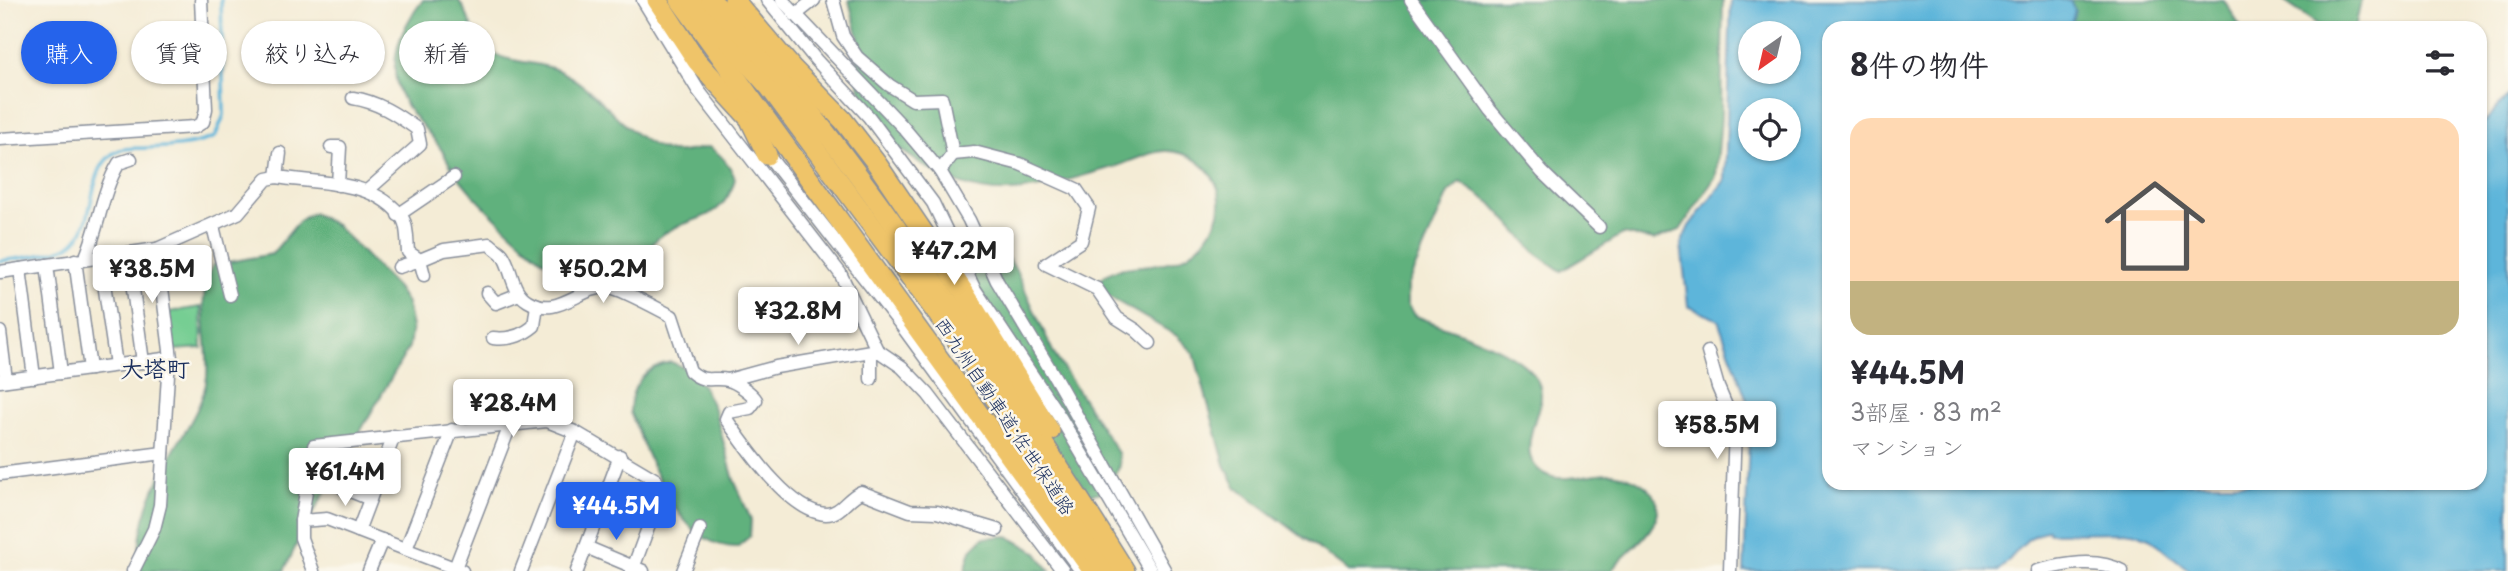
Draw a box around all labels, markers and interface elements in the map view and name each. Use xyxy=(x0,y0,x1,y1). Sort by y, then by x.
chip: 購入 xyxy=(21,21,117,84)
chip: 賃貸 xyxy=(131,21,227,84)
chip: 絞り込み xyxy=(241,21,385,84)
chip: 新着 xyxy=(399,21,495,84)
north arrow xyxy=(1738,21,1801,84)
map controls xyxy=(1738,21,1801,161)
text: 8件の物件 xyxy=(1850,41,1989,86)
icon: filters xyxy=(2421,44,2459,82)
button: locate xyxy=(1738,98,1801,161)
icon: home xyxy=(2092,163,2218,289)
pin: ¥47.2M xyxy=(897,228,1011,287)
text: ¥47.2M xyxy=(911,232,997,267)
pin: ¥38.5M xyxy=(95,246,209,305)
pin: ¥50.2M xyxy=(546,246,660,305)
text: ¥38.5M xyxy=(109,250,195,285)
text: ¥50.2M xyxy=(558,250,648,285)
pin: ¥32.8M xyxy=(741,288,855,347)
text: ¥32.8M xyxy=(754,292,842,327)
street label: 西九州自動車道;佐世保道路 xyxy=(929,311,1083,520)
text: ¥44.5M xyxy=(1850,349,1965,394)
district label: 大塔町 xyxy=(121,350,190,385)
pin: ¥28.4M xyxy=(456,380,570,439)
text: ¥28.4M xyxy=(469,384,557,419)
text: 3部屋 · 83 m² xyxy=(1850,394,2002,429)
pin: ¥58.5M xyxy=(1660,402,1774,461)
text: ¥58.5M xyxy=(1674,406,1760,441)
text: マンション xyxy=(1850,429,1964,464)
pin: ¥61.4M xyxy=(288,448,402,508)
text: ¥61.4M xyxy=(305,453,385,488)
pin: ¥44.5M xyxy=(559,482,673,542)
text: ¥44.5M xyxy=(572,487,660,522)

